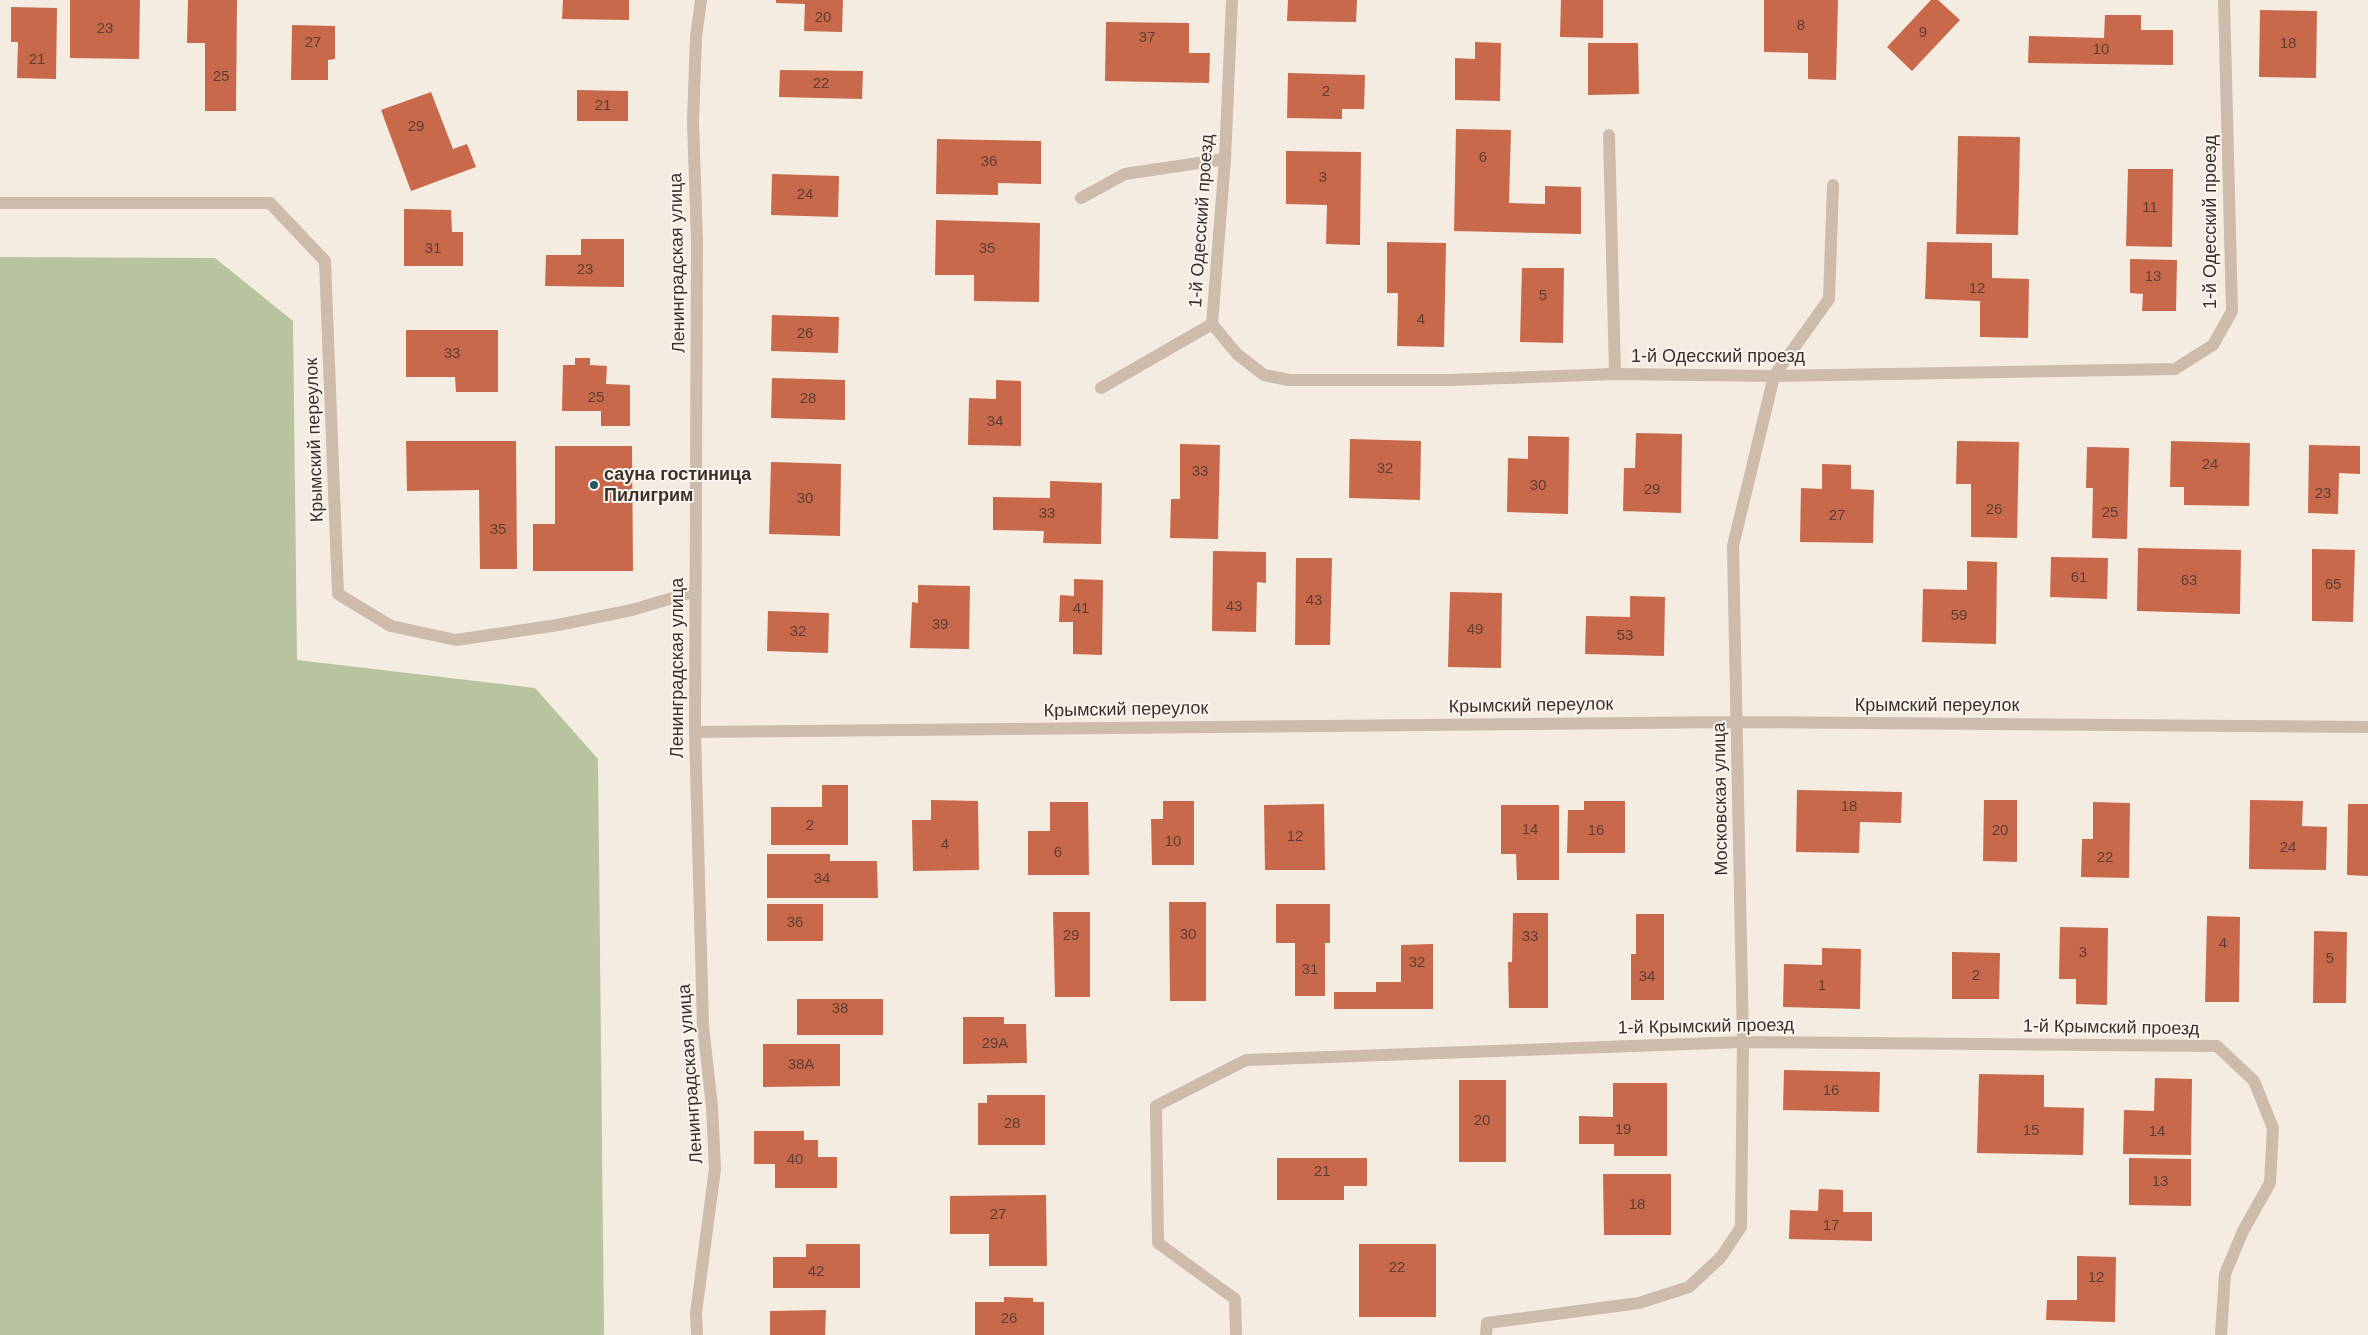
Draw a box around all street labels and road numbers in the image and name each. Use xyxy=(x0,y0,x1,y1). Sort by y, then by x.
street label: 1-й Одесский проезд xyxy=(1185,134,1219,308)
street label: 1-й Одесский проезд xyxy=(2200,135,2222,309)
street label: Ленинградская улица xyxy=(666,173,690,353)
street label: 1-й Одесский проезд xyxy=(1631,346,1805,368)
street label: Крымский переулок xyxy=(301,357,329,523)
street label: Ленинградская улица xyxy=(667,578,689,758)
street label: Крымский переулок xyxy=(1449,694,1613,718)
street label: Крымский переулок xyxy=(1855,695,2019,717)
street label: Крымский переулок xyxy=(1044,698,1208,722)
street label: Московская улица xyxy=(1709,722,1733,876)
street label: Ленинградская улица xyxy=(674,983,708,1165)
street label: 1-й Крымский проезд xyxy=(1618,1015,1794,1039)
street label: 1-й Крымский проезд xyxy=(2023,1016,2199,1040)

